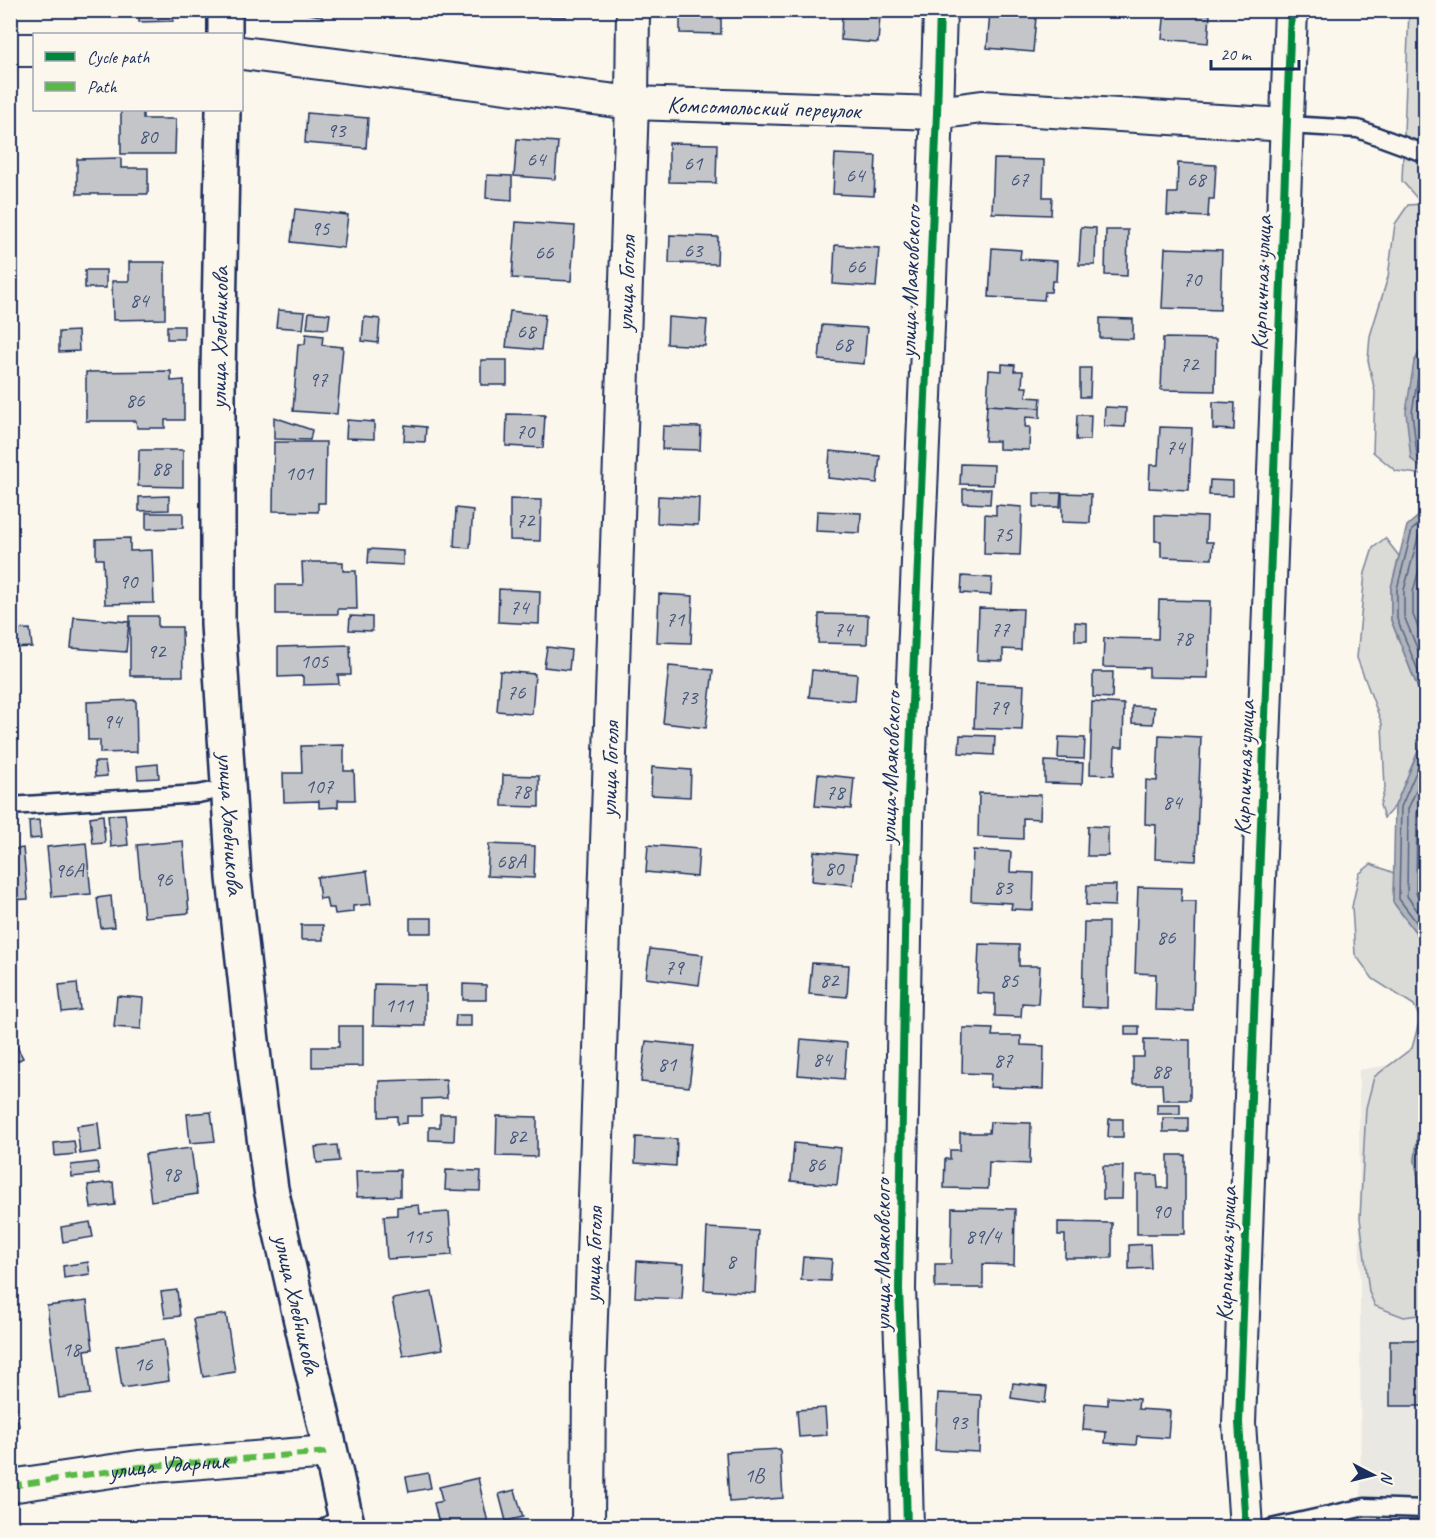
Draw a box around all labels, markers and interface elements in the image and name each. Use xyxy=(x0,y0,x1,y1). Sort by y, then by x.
legend xyxy=(33,33,243,111)
scale bar xyxy=(1211,33,1300,71)
text: 20 m xyxy=(1220,43,1253,65)
text: Cycle path xyxy=(87,46,150,68)
text: Path xyxy=(87,76,117,98)
street label: Комсомольский переулок xyxy=(667,89,863,126)
house number: 93 xyxy=(327,117,347,143)
house number: 80 xyxy=(139,123,159,149)
house number: 64 xyxy=(527,146,548,172)
house number: 61 xyxy=(684,150,704,176)
house number: 64 xyxy=(846,162,867,188)
house number: 67 xyxy=(1010,166,1030,192)
house number: 68 xyxy=(1187,166,1208,192)
street label: улица Маяковского xyxy=(892,203,928,361)
street label: Кирпичная улица xyxy=(1244,213,1278,351)
house number: 95 xyxy=(311,215,331,241)
street label: улица Гоголя xyxy=(609,233,643,334)
house number: 63 xyxy=(684,237,704,263)
house number: 66 xyxy=(535,239,554,265)
house number: 66 xyxy=(847,253,866,279)
street label: улица Хлебникова xyxy=(203,265,235,412)
house number: 70 xyxy=(1183,266,1203,292)
house number: 84 xyxy=(130,287,151,313)
house number: 68 xyxy=(517,318,538,344)
house number: 68 xyxy=(834,331,855,357)
house number: 72 xyxy=(1180,351,1200,377)
house number: 97 xyxy=(309,366,329,392)
house number: 86 xyxy=(126,387,145,413)
house number: 70 xyxy=(516,418,536,444)
house number: 74 xyxy=(1166,434,1187,460)
house number: 88 xyxy=(152,455,173,481)
house number: 101 xyxy=(285,460,315,486)
house number: 72 xyxy=(516,507,536,533)
house number: 75 xyxy=(994,521,1014,547)
house number: 90 xyxy=(119,568,139,594)
house number: 74 xyxy=(510,594,531,620)
house number: 71 xyxy=(666,606,686,632)
house number: 74 xyxy=(834,616,855,642)
house number: 77 xyxy=(991,616,1011,642)
house number: 78 xyxy=(1174,625,1195,651)
house number: 92 xyxy=(147,638,167,664)
house number: 105 xyxy=(300,648,330,674)
house number: 76 xyxy=(507,679,526,705)
house number: 73 xyxy=(679,684,699,710)
street label: улица Маяковского xyxy=(872,689,908,847)
house number: 79 xyxy=(990,694,1010,720)
street label: Кирпичная улица xyxy=(1227,698,1261,836)
house number: 94 xyxy=(103,708,124,734)
street label: улица Гоголя xyxy=(593,719,626,820)
street label: улица Хлебникова xyxy=(211,749,251,898)
house number: 107 xyxy=(305,773,335,799)
house number: 78 xyxy=(512,778,533,804)
house number: 78 xyxy=(826,779,847,805)
house number: 84 xyxy=(1163,789,1184,815)
house number: 68А xyxy=(496,848,527,874)
house number: 80 xyxy=(825,855,845,881)
house number: 96А xyxy=(54,857,85,883)
house number: 96 xyxy=(154,866,173,892)
house number: 83 xyxy=(994,874,1014,900)
house number: 86 xyxy=(1157,924,1176,950)
house number: 79 xyxy=(665,954,685,980)
house number: 82 xyxy=(820,967,840,993)
house number: 85 xyxy=(1000,967,1020,993)
house number: 111 xyxy=(385,992,415,1018)
house number: 84 xyxy=(813,1046,834,1072)
house number: 87 xyxy=(994,1047,1014,1073)
house number: 81 xyxy=(658,1051,678,1077)
house number: 88 xyxy=(1152,1058,1173,1084)
house number: 82 xyxy=(508,1123,528,1149)
house number: 86 xyxy=(807,1151,826,1177)
house number: 98 xyxy=(162,1161,183,1187)
street label: улица Маяковского xyxy=(867,1176,897,1333)
street label: Кирпичная улица xyxy=(1209,1184,1243,1322)
house number: 90 xyxy=(1152,1198,1172,1224)
street label: улица Гоголя xyxy=(576,1205,610,1306)
house number: 115 xyxy=(404,1223,434,1249)
house number: 89/4 xyxy=(965,1223,1003,1249)
street label: улица Хлебникова xyxy=(266,1229,328,1379)
house number: 8 xyxy=(726,1248,738,1274)
house number: 18 xyxy=(62,1336,83,1362)
house number: 16 xyxy=(134,1351,153,1377)
house number: 93 xyxy=(949,1409,969,1435)
street label: улица Ударник xyxy=(104,1445,232,1487)
north arrow xyxy=(1343,1445,1403,1505)
house number: 1В xyxy=(744,1462,766,1488)
text: N xyxy=(1376,1471,1397,1486)

